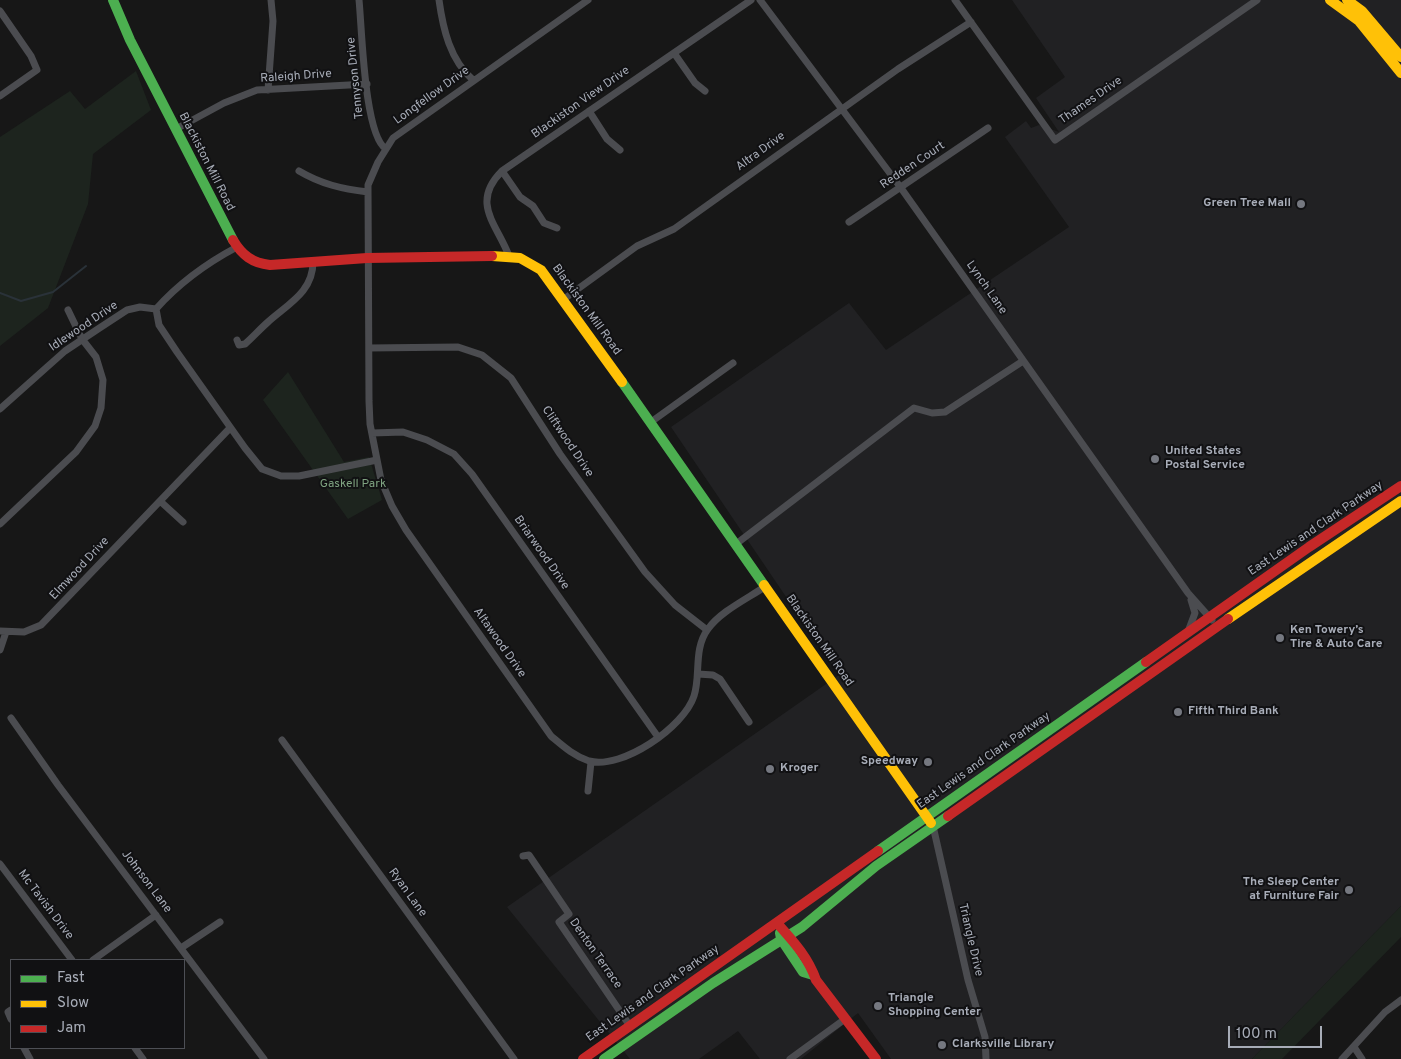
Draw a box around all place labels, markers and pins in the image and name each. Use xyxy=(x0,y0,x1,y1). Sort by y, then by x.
place label: Green Tree Mall xyxy=(1203,197,1291,211)
marker: Green Tree Mall xyxy=(1295,198,1307,210)
place label: United States Postal Service xyxy=(1165,445,1245,473)
marker: United States Postal Service xyxy=(1149,453,1161,465)
place label: Ken Towery’s Tire & Auto Care xyxy=(1290,624,1382,652)
marker: Ken Towery’s Tire & Auto Care xyxy=(1274,632,1286,644)
place label: Fifth Third Bank xyxy=(1188,705,1279,719)
marker: Fifth Third Bank xyxy=(1172,706,1184,718)
place label: Speedway xyxy=(861,755,918,769)
marker: Speedway xyxy=(922,756,934,768)
place label: Kroger xyxy=(780,762,819,776)
marker: Kroger xyxy=(764,763,776,775)
place label: The Sleep Center at Furniture Fair xyxy=(1243,876,1339,904)
marker: The Sleep Center at Furniture Fair xyxy=(1343,884,1355,896)
place label: Triangle Shopping Center xyxy=(888,992,981,1020)
marker: Triangle Shopping Center xyxy=(872,1000,884,1012)
place label: Clarksville Library xyxy=(952,1038,1054,1052)
marker: Clarksville Library xyxy=(936,1039,948,1051)

